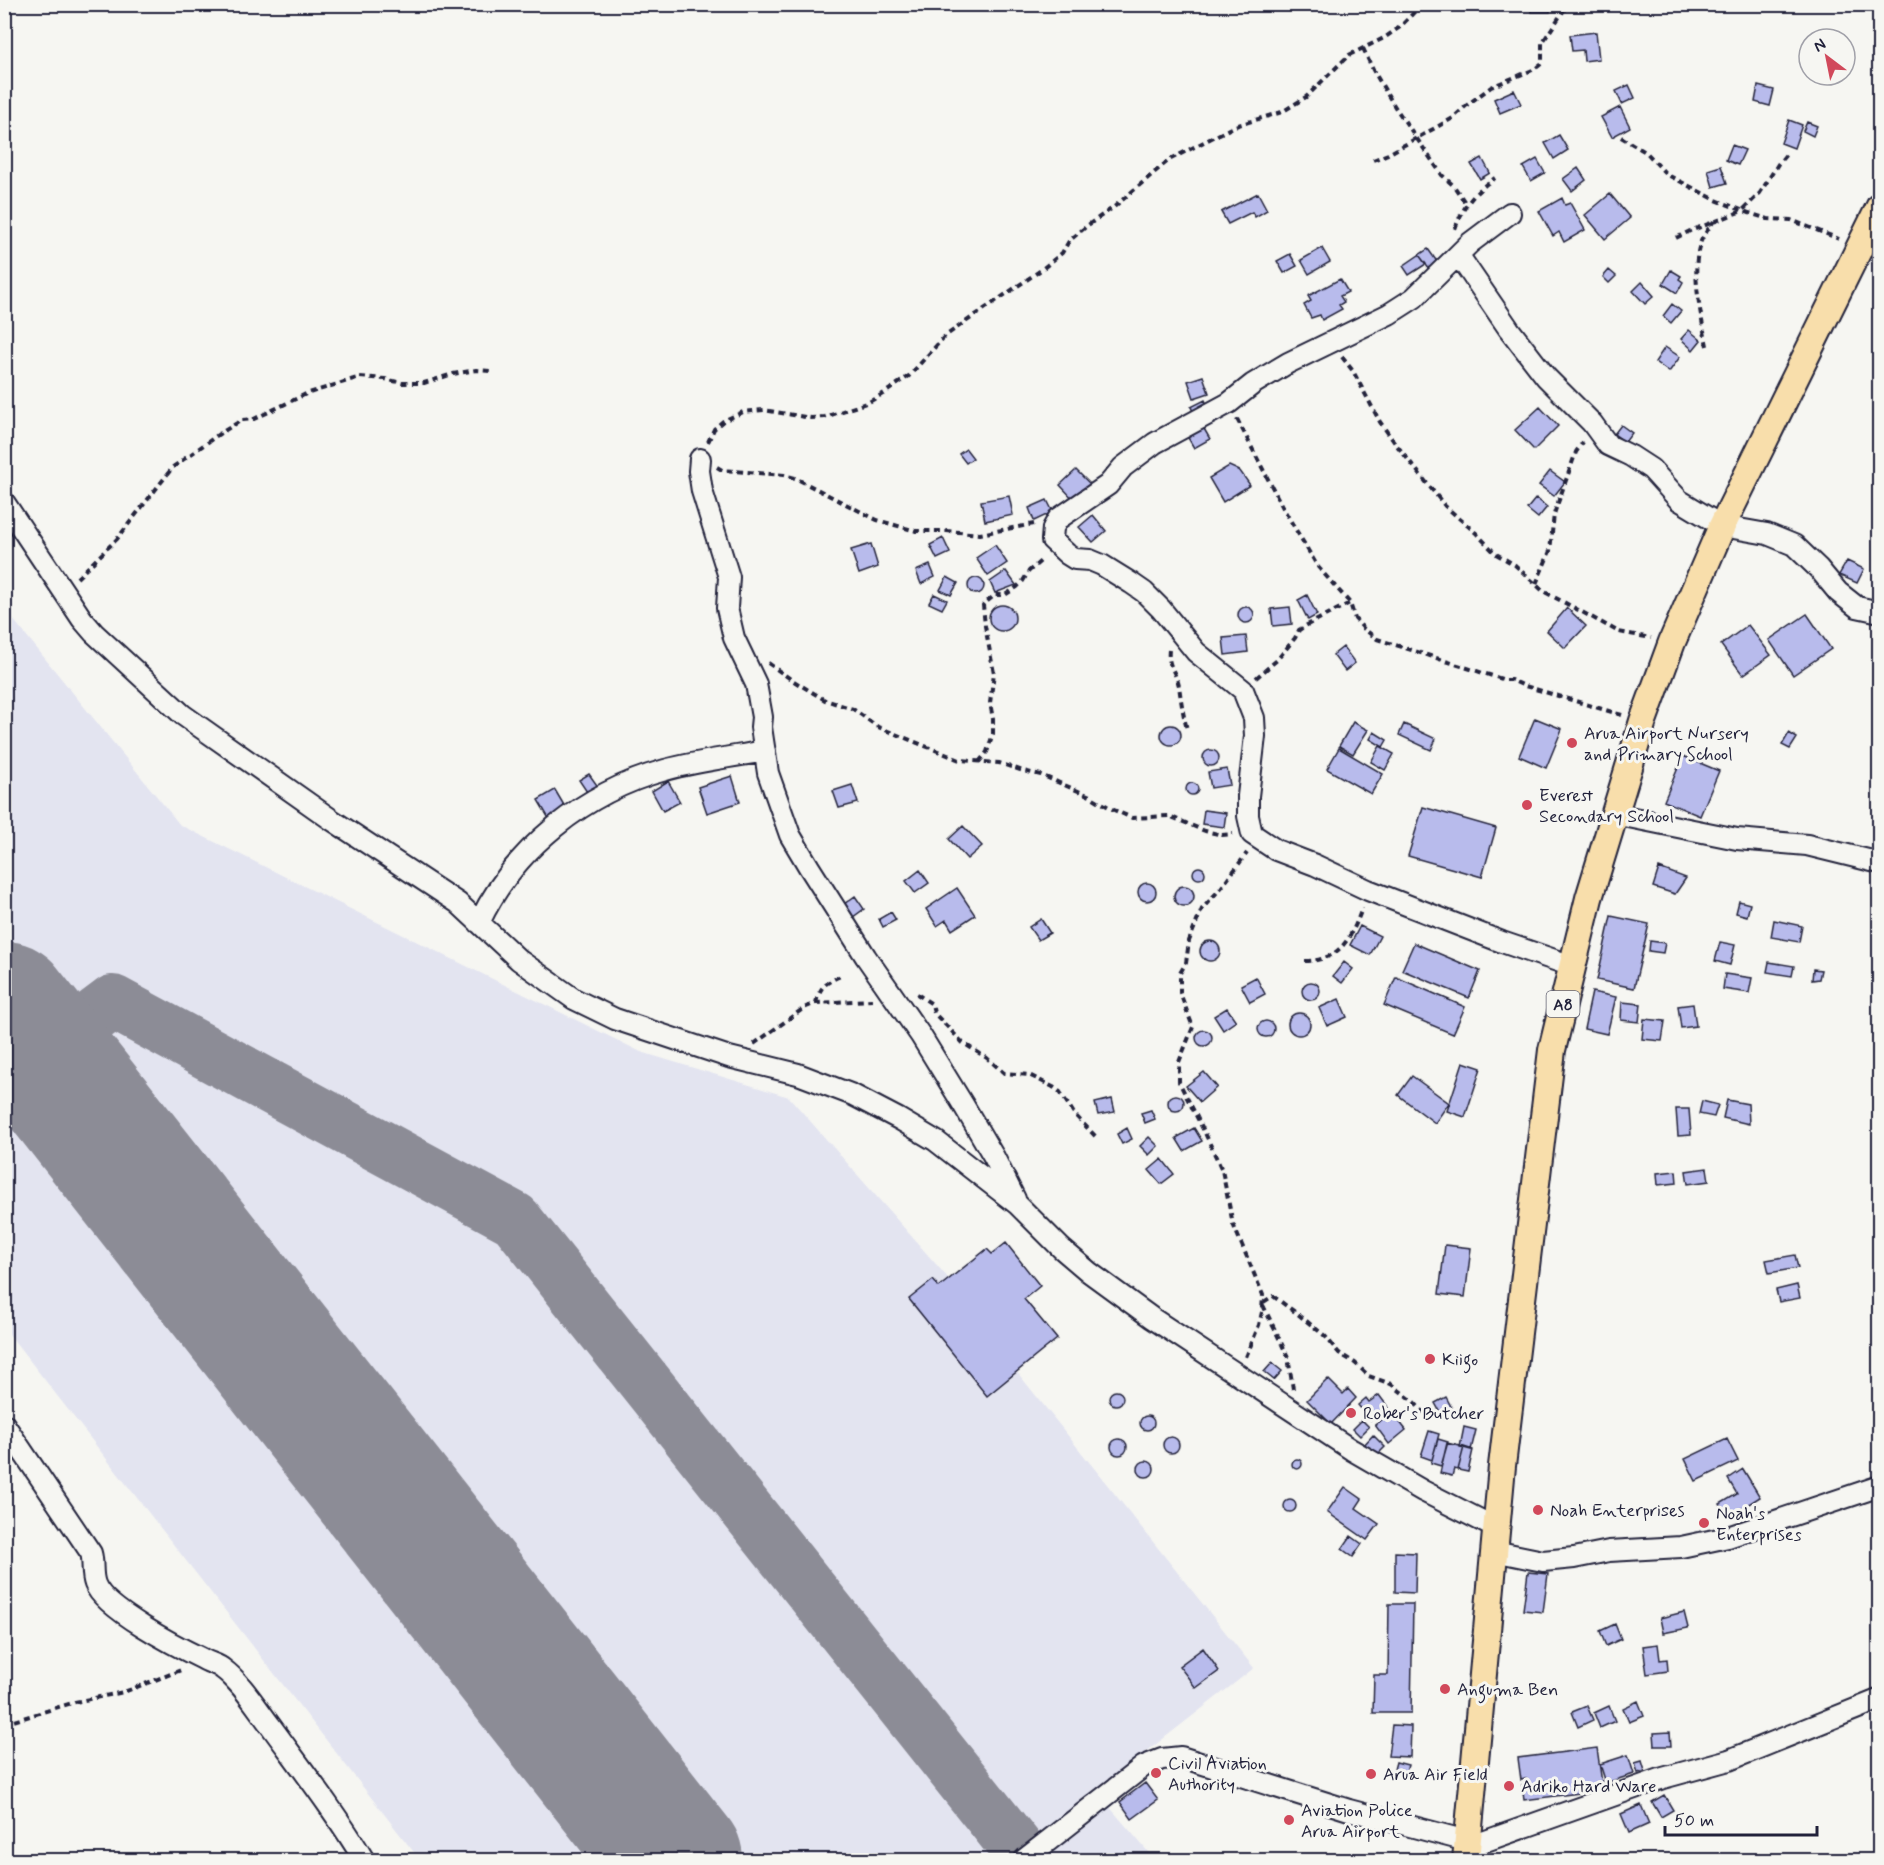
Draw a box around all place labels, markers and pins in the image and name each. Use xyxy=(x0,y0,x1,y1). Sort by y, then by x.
place label: Arua Airport Nursery and Primary School xyxy=(1584,722,1749,767)
marker: Arua Airport Nursery and Primary School xyxy=(1565,736,1579,750)
place label: Everest Secondary School xyxy=(1539,784,1674,829)
marker: Everest Secondary School xyxy=(1520,798,1534,812)
place label: Kiigo xyxy=(1442,1348,1478,1374)
marker: Kiigo xyxy=(1423,1352,1437,1366)
place label: Rober's Butcher xyxy=(1363,1402,1485,1426)
marker: Rober's Butcher xyxy=(1344,1406,1358,1420)
place label: Noah Enterprises xyxy=(1550,1499,1685,1523)
place label: Noah's Enterprises xyxy=(1716,1502,1802,1547)
marker: Noah Enterprises xyxy=(1531,1503,1545,1517)
marker: Noah's Enterprises xyxy=(1697,1516,1711,1530)
place label: Anguma Ben xyxy=(1457,1678,1558,1704)
marker: Anguma Ben xyxy=(1438,1682,1452,1696)
place label: Civil Aviation Authority xyxy=(1168,1752,1267,1797)
place label: Arua Air Field xyxy=(1383,1763,1488,1787)
marker: Civil Aviation Authority xyxy=(1149,1766,1163,1780)
marker: Arua Air Field xyxy=(1364,1767,1378,1781)
place label: Adriko Hard Ware xyxy=(1521,1775,1656,1799)
marker: Adriko Hard Ware xyxy=(1502,1779,1516,1793)
place label: Aviation Police Arua Airport xyxy=(1301,1799,1413,1844)
marker: Aviation Police Arua Airport xyxy=(1282,1813,1296,1827)

